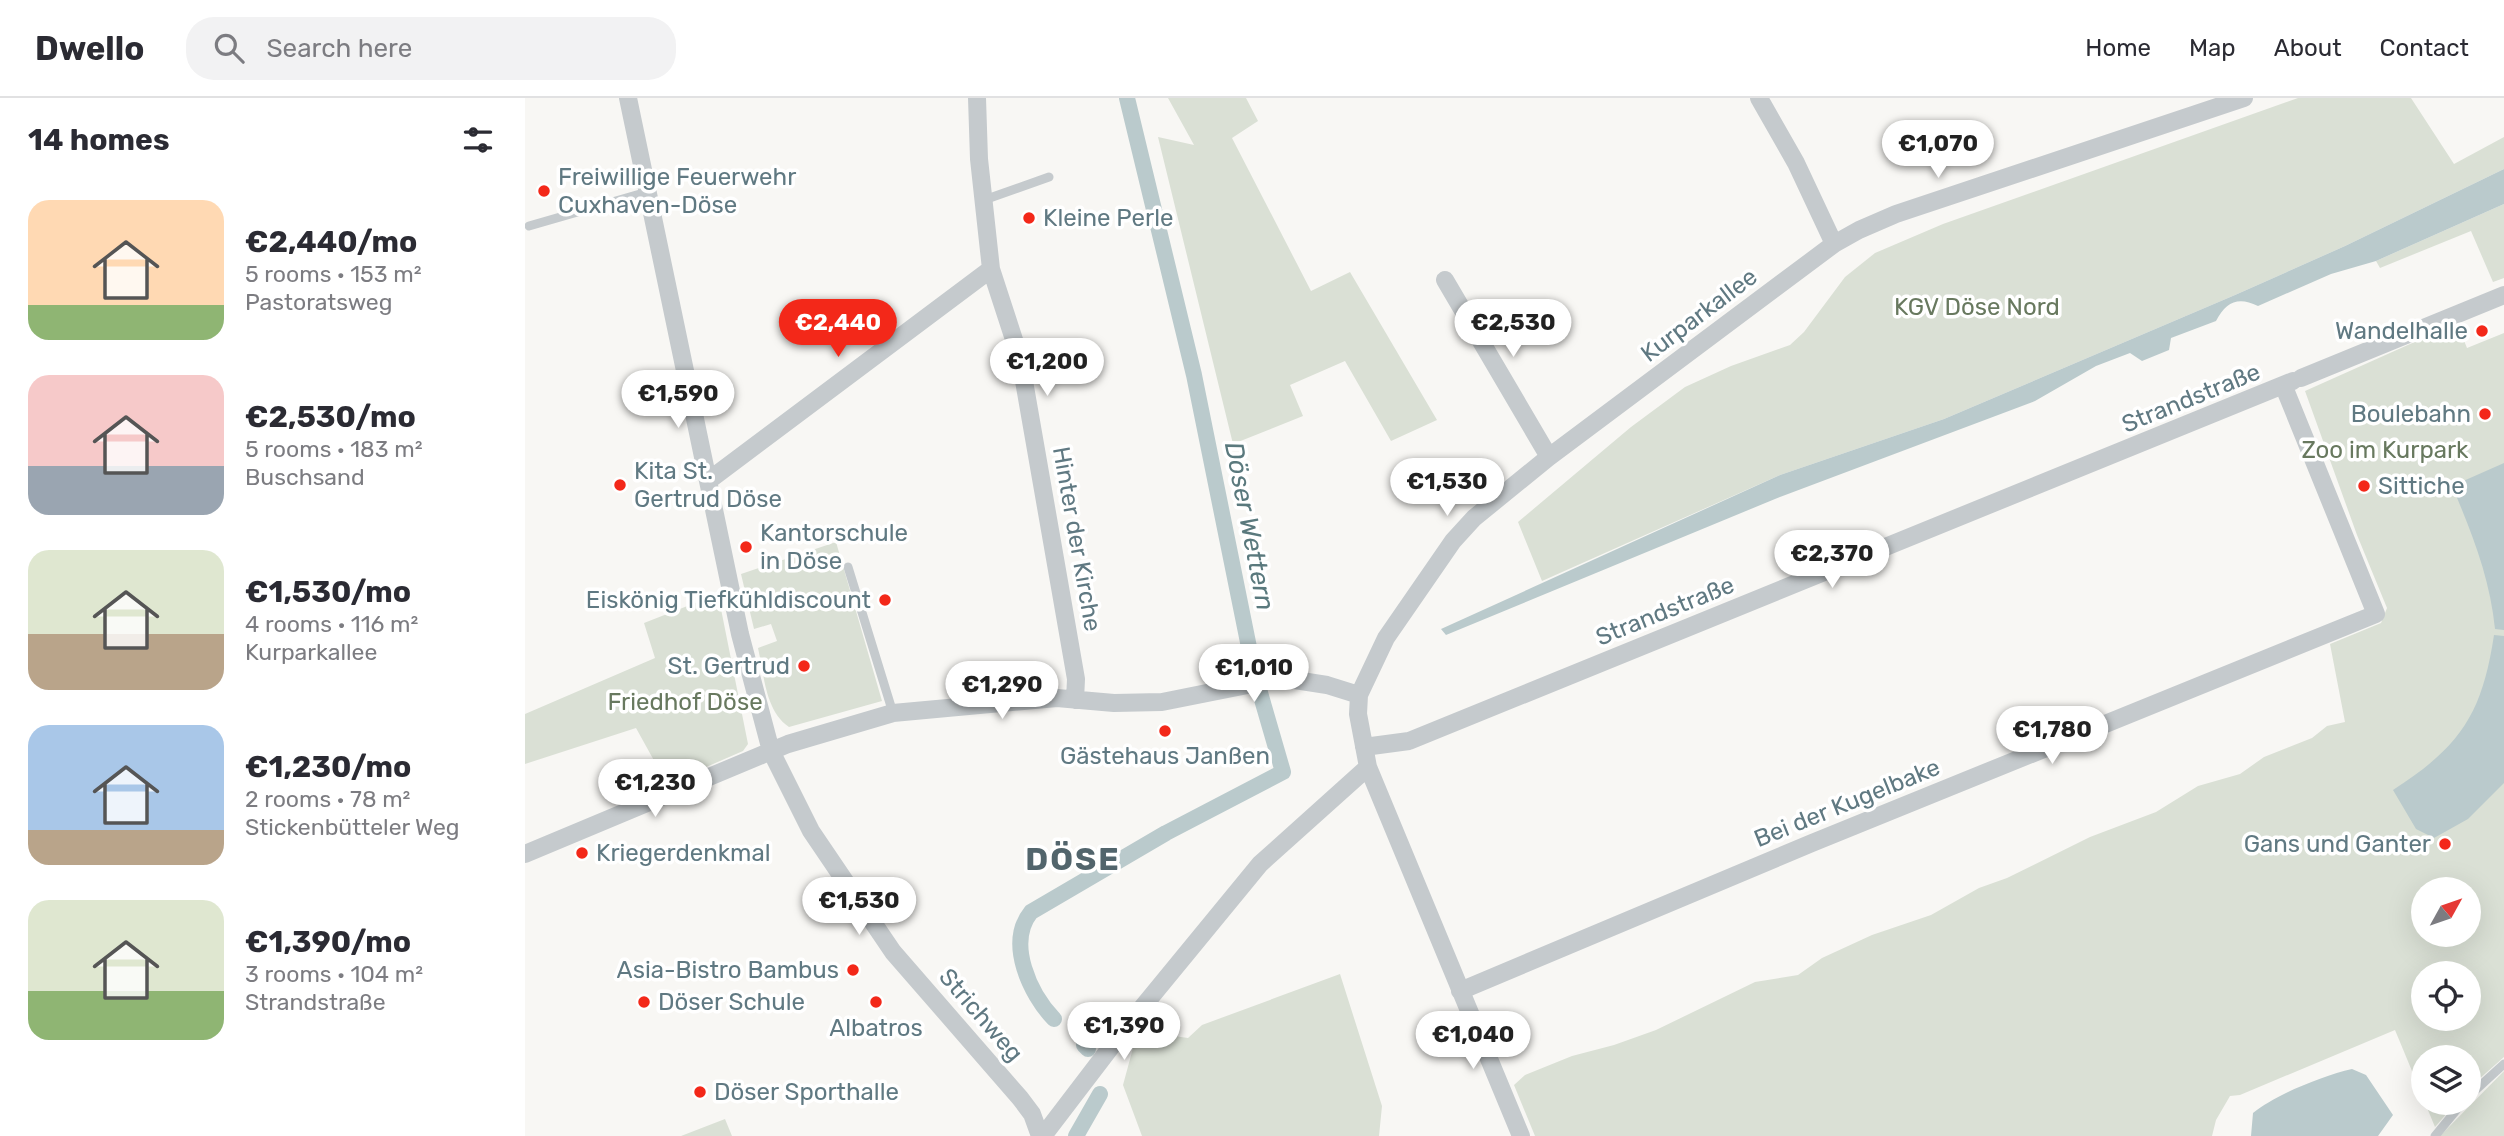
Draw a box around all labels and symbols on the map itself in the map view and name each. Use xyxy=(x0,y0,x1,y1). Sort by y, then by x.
pin: €1,070 xyxy=(1881,120,1995,180)
place label: Freiwillige Feuerwehr Cuxhaven-Döse xyxy=(558,163,796,219)
marker: Freiwillige Feuerwehr Cuxhaven-Döse xyxy=(536,183,552,199)
place label: Kleine Perle xyxy=(1043,204,1173,232)
marker: Kleine Perle xyxy=(1021,210,1037,226)
street label: Kurparkallee xyxy=(1635,262,1763,368)
park label: KGV Döse Nord xyxy=(1894,293,2060,321)
pin: €2,440 xyxy=(781,300,895,359)
pin: €2,530 xyxy=(1456,300,1570,359)
place label: Wandelhalle xyxy=(2335,317,2468,345)
marker: Wandelhalle xyxy=(2474,323,2490,339)
pin: €1,200 xyxy=(990,338,1104,398)
street label: Strandstraße xyxy=(2118,358,2264,438)
pin: €1,590 xyxy=(621,370,735,430)
place label: Boulebahn xyxy=(2351,400,2471,428)
marker: Boulebahn xyxy=(2477,406,2493,422)
park label: Zoo im Kurpark xyxy=(2301,436,2469,464)
water label: Döser Wettern xyxy=(1218,439,1281,613)
street label: Hinter der Kirche xyxy=(1047,444,1107,634)
place label: Kita St. Gertrud Döse xyxy=(634,457,782,513)
pin: €1,530 xyxy=(1390,458,1504,518)
place label: Sittiche xyxy=(2378,472,2465,500)
marker: Kita St. Gertrud Döse xyxy=(612,477,628,493)
marker: Sittiche xyxy=(2356,478,2372,494)
place label: Kantorschule in Döse xyxy=(760,519,908,575)
pin: €2,370 xyxy=(1775,531,1889,590)
marker: Kantorschule in Döse xyxy=(738,539,754,555)
street label: Strandstraße xyxy=(1592,571,1738,651)
place label: Eiskönig Tiefkühldiscount xyxy=(586,586,871,614)
marker: Eiskönig Tiefkühldiscount xyxy=(877,592,893,608)
pin: €1,010 xyxy=(1197,644,1311,704)
place label: St. Gertrud xyxy=(668,652,790,680)
marker: St. Gertrud xyxy=(796,658,812,674)
pin: €1,290 xyxy=(945,662,1059,721)
park label: Friedhof Döse xyxy=(607,688,763,716)
pin: €1,780 xyxy=(1995,706,2109,766)
marker: Gästehaus Janßen xyxy=(1157,723,1173,739)
place label: Gästehaus Janßen xyxy=(1060,742,1270,770)
street label: Bei der Kugelbake xyxy=(1750,753,1944,853)
pin: €1,230 xyxy=(598,760,712,819)
place label: Gans und Ganter xyxy=(2244,830,2431,858)
marker: Gans und Ganter xyxy=(2437,836,2453,852)
place label: Kriegerdenkmal xyxy=(596,839,771,867)
district label: DÖSE xyxy=(1025,840,1121,878)
marker: Kriegerdenkmal xyxy=(574,845,590,861)
north arrow xyxy=(2411,877,2481,947)
pin: €1,530 xyxy=(802,878,916,937)
place label: Asia-Bistro Bambus xyxy=(617,956,839,984)
marker: Asia-Bistro Bambus xyxy=(845,962,861,978)
street label: Strichweg xyxy=(933,963,1029,1067)
place label: Döser Schule xyxy=(658,988,805,1016)
marker: Döser Schule xyxy=(636,994,652,1010)
marker: Albatros xyxy=(868,994,884,1010)
pin: €1,390 xyxy=(1067,1002,1181,1062)
pin: €1,040 xyxy=(1416,1012,1530,1071)
place label: Albatros xyxy=(829,1014,923,1042)
place label: Döser Sporthalle xyxy=(714,1078,899,1106)
marker: Döser Sporthalle xyxy=(692,1084,708,1100)

